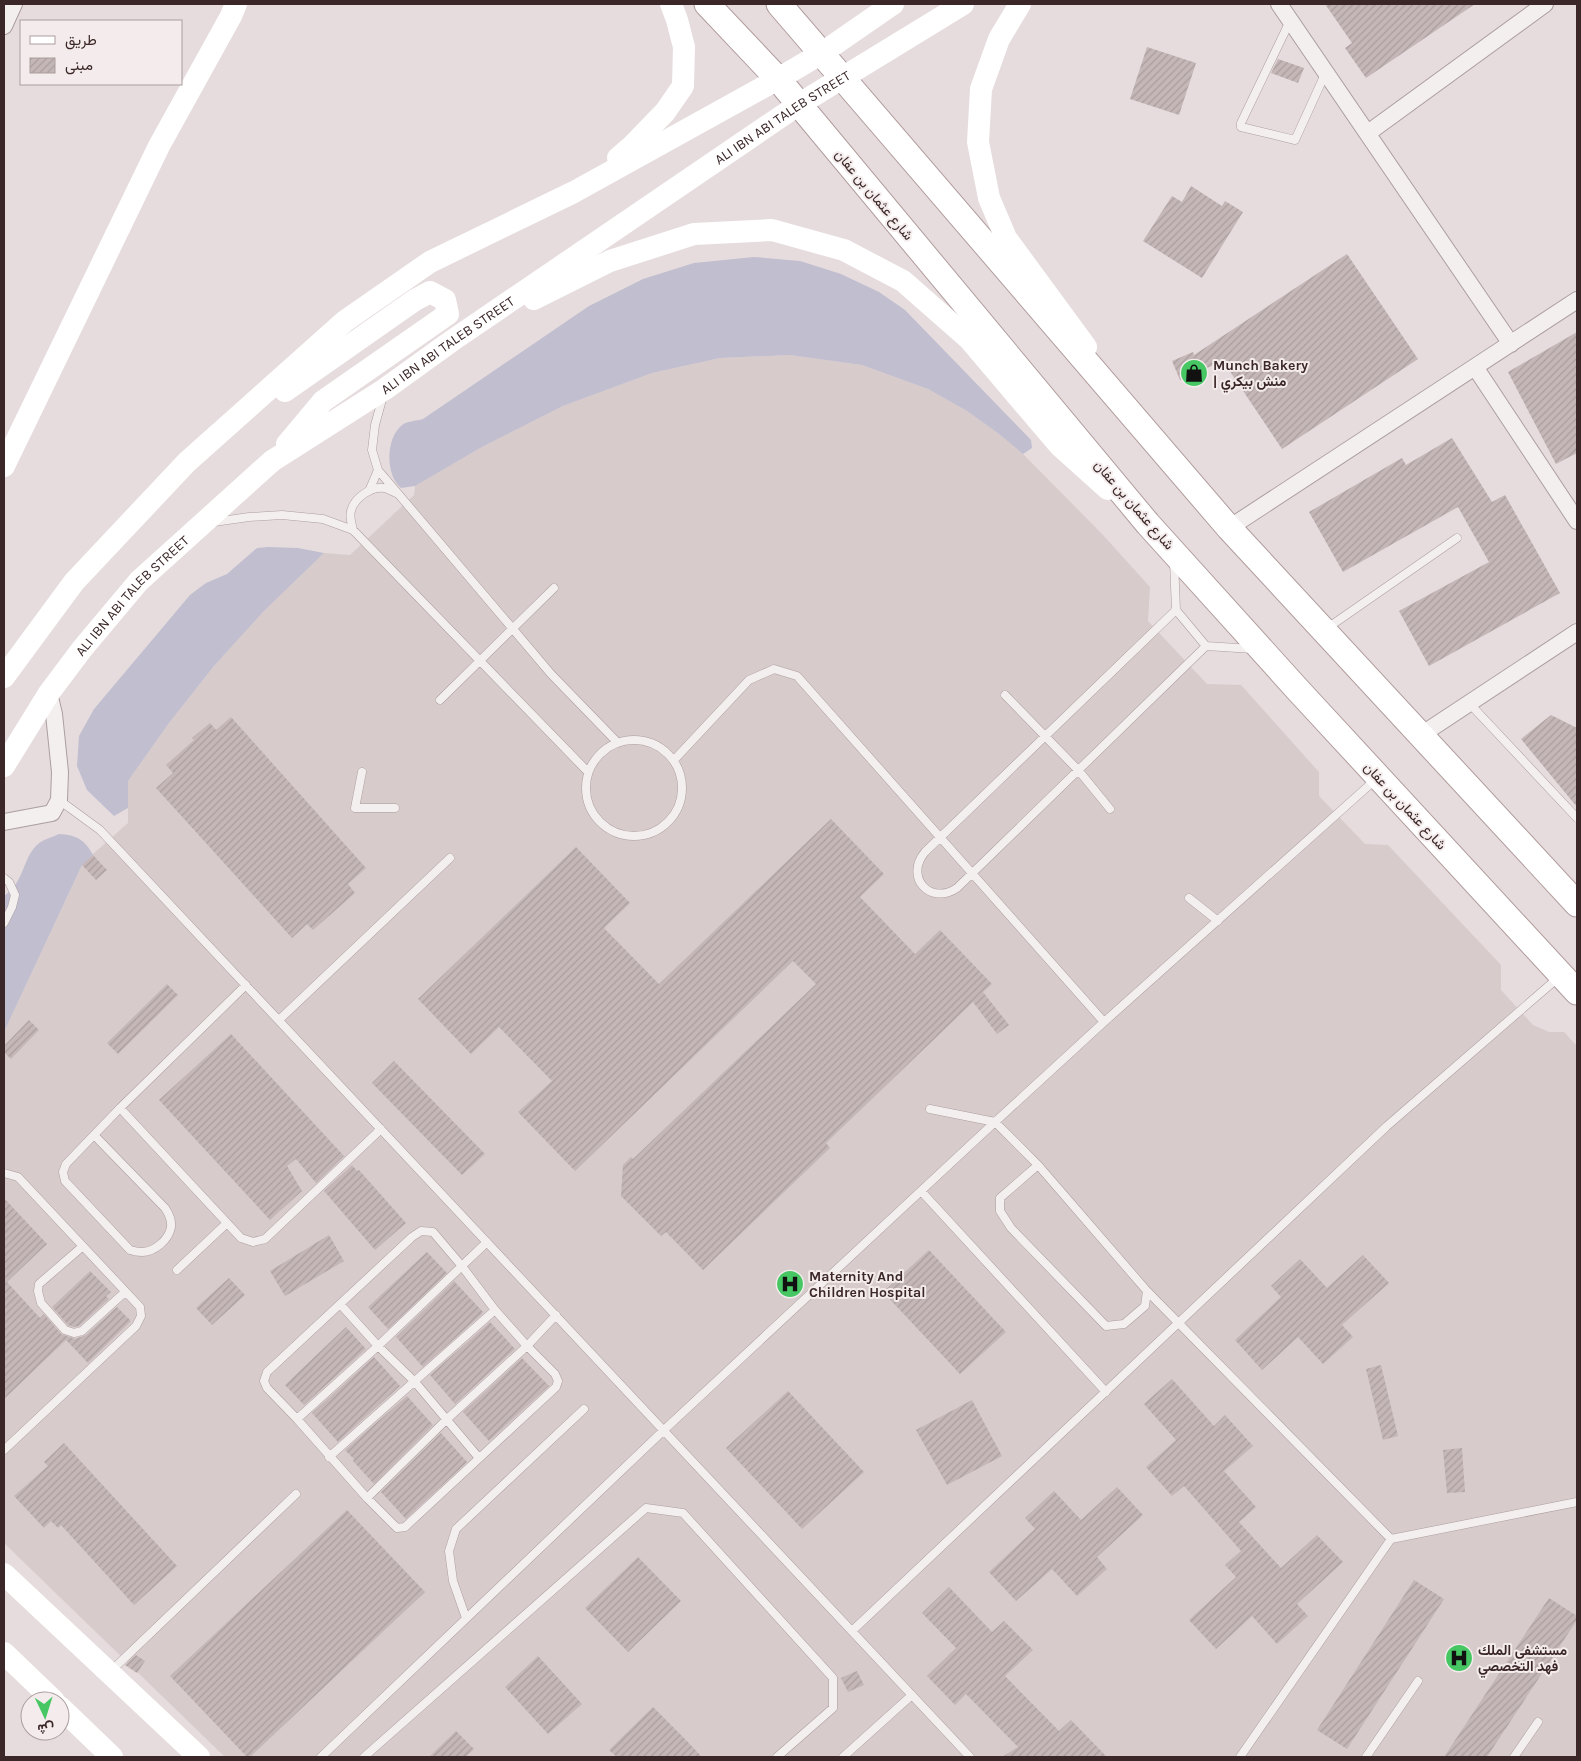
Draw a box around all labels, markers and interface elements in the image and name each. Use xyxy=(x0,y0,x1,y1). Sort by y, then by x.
legend xyxy=(20,20,182,85)
text: طريق xyxy=(65,31,97,50)
text: مبنى xyxy=(65,56,93,75)
street label: ALI IBN ABI TALEB STREET xyxy=(711,67,853,168)
street label: شارع عثمان بن عفان xyxy=(830,146,917,245)
street label: ALI IBN ABI TALEB STREET xyxy=(377,292,517,398)
place label: Munch Bakery | منش بيكري xyxy=(1213,357,1308,393)
shop icon: Munch Bakery | منش بيكري xyxy=(1179,358,1209,388)
street label: شارع عثمان بن عفان xyxy=(1089,457,1178,555)
street label: ALI IBN ABI TALEB STREET xyxy=(71,532,192,659)
street label: شارع عثمان بن عفان xyxy=(1359,759,1450,855)
place label: Maternity And Children Hospital xyxy=(809,1268,926,1301)
hospital icon: Maternity And Children Hospital xyxy=(775,1269,805,1299)
place label: مستشفى الملك فهد التخصصي xyxy=(1478,1642,1568,1678)
hospital icon: مستشفى الملك فهد التخصصي xyxy=(1444,1643,1474,1673)
north arrow xyxy=(20,1691,70,1741)
text: ش xyxy=(37,1719,55,1738)

